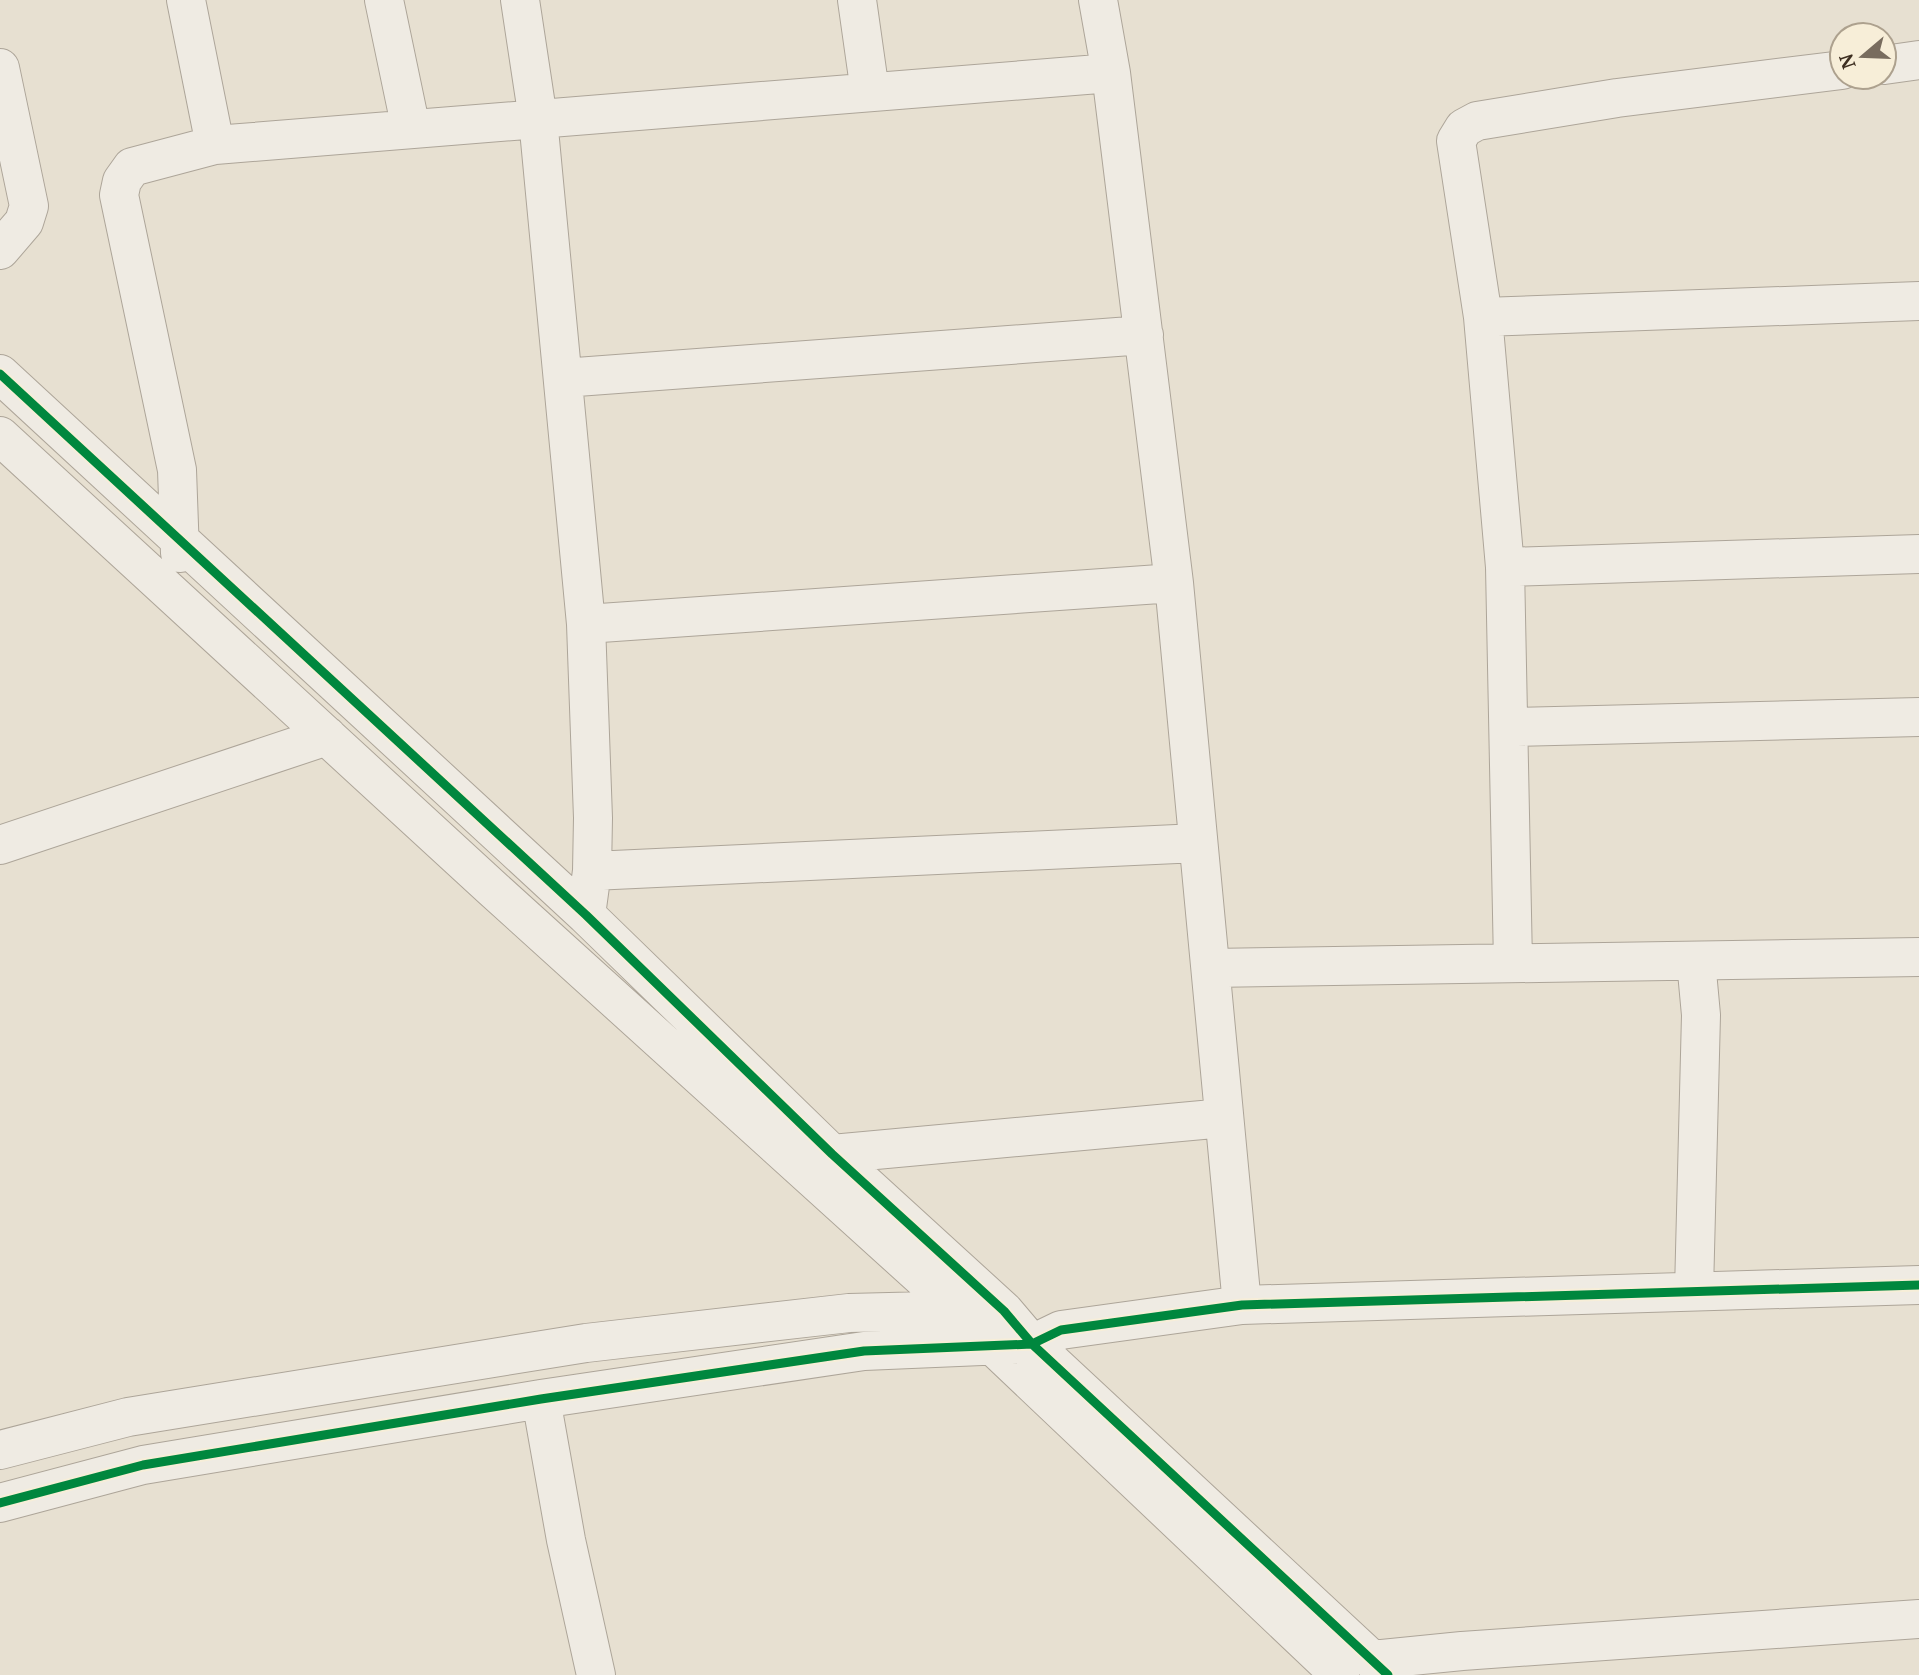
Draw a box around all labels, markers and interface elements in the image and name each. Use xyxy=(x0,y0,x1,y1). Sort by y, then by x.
north arrow xyxy=(1828,21,1898,91)
text: N xyxy=(1832,50,1861,73)

